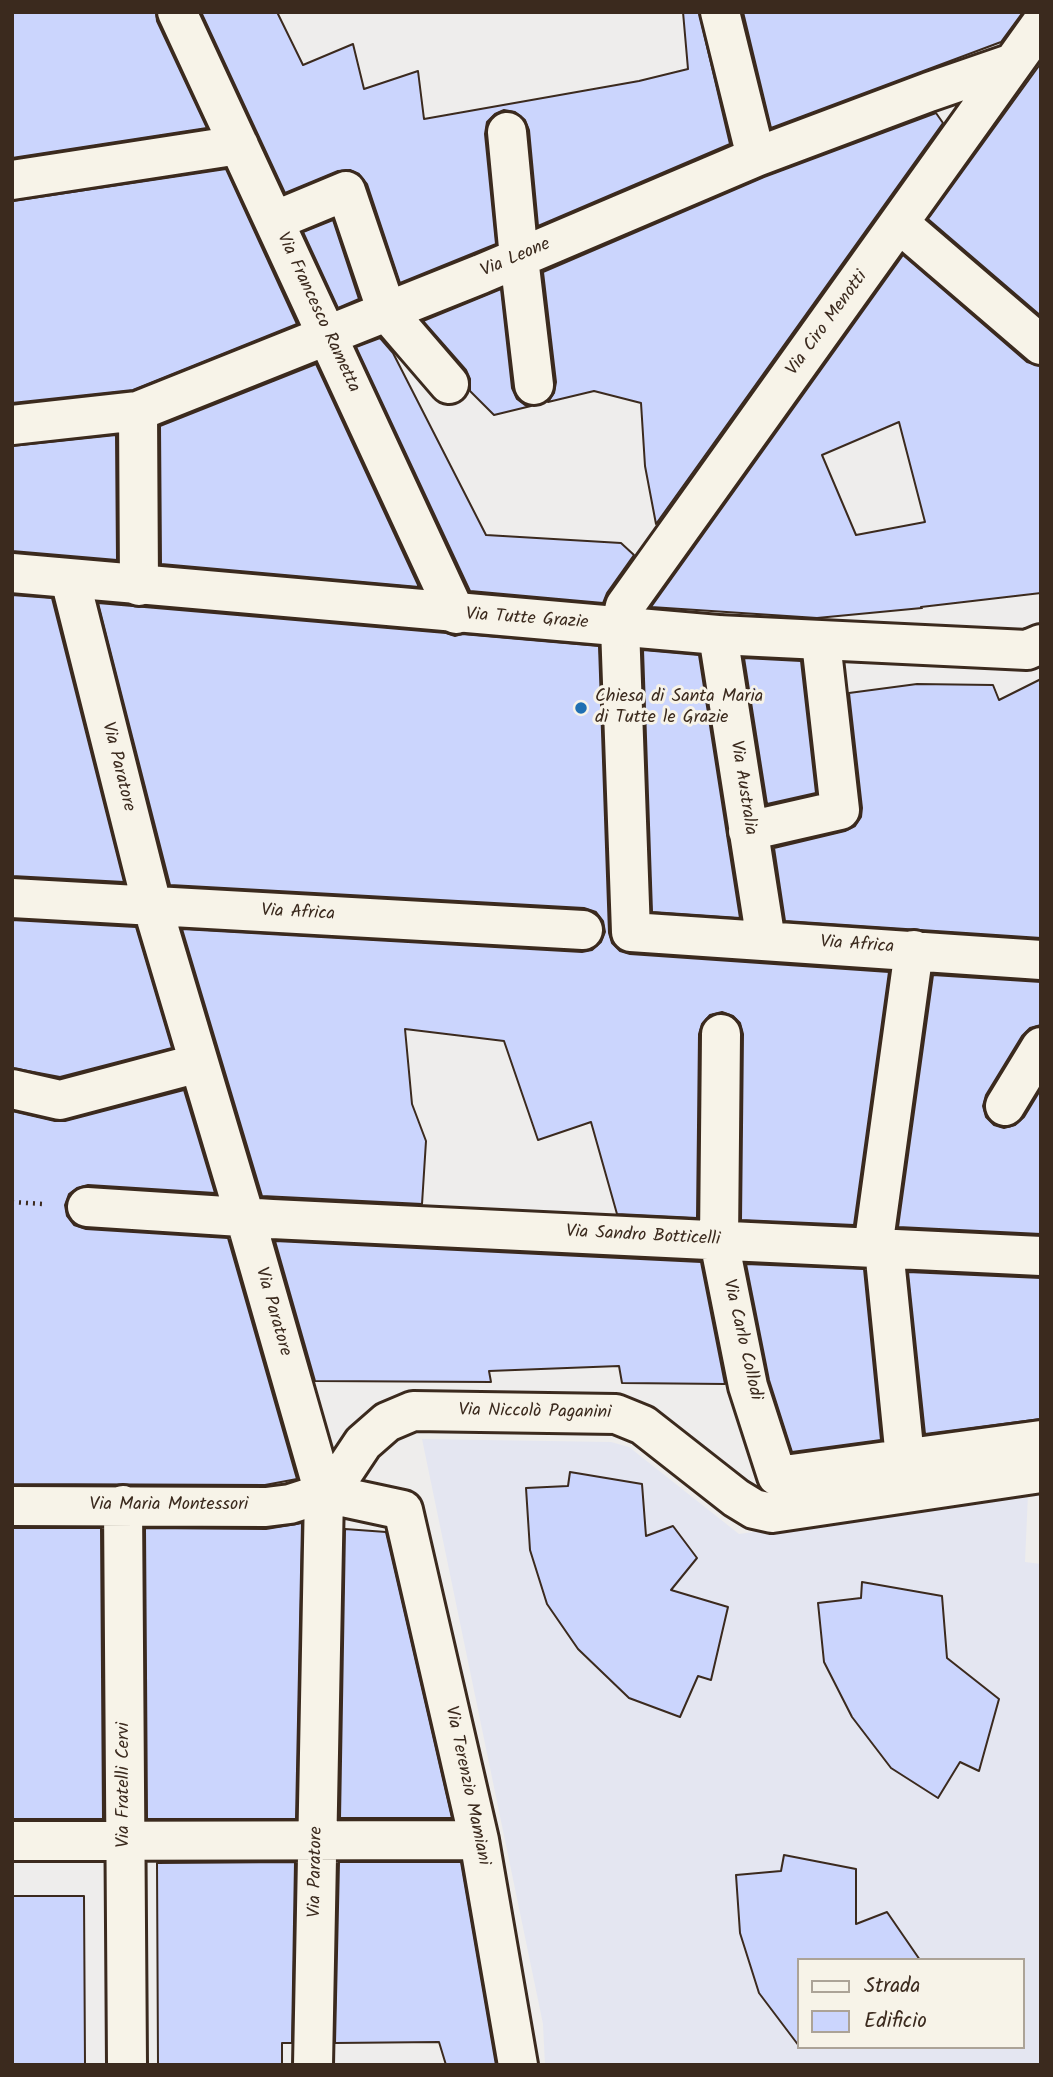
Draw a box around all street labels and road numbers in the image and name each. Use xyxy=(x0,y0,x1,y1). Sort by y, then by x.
street label: Via Francesco Rametta xyxy=(270,230,364,396)
street label: Via Leone xyxy=(478,235,554,283)
street label: Via Ciro Menotti xyxy=(783,267,873,381)
street label: Via Tutte Grazie xyxy=(465,605,589,635)
street label: Via Paratore xyxy=(95,720,139,814)
street label: Via Australia xyxy=(724,739,760,837)
street label: Via Africa xyxy=(261,901,335,927)
street label: Via Africa xyxy=(819,933,895,959)
street label: Via Sandro Botticelli xyxy=(565,1222,721,1252)
street label: Via Paratore xyxy=(249,1265,295,1359)
street label: Via Carlo Collodi xyxy=(717,1277,765,1403)
street label: Via Niccolò Paganini xyxy=(458,1401,612,1425)
street label: Via Maria Montessori xyxy=(90,1495,248,1517)
street label: Via Terenzio Mamiani xyxy=(439,1704,493,1868)
street label: Via Fratelli Cervi xyxy=(114,1722,136,1848)
street label: Via Paratore xyxy=(305,1826,329,1918)

